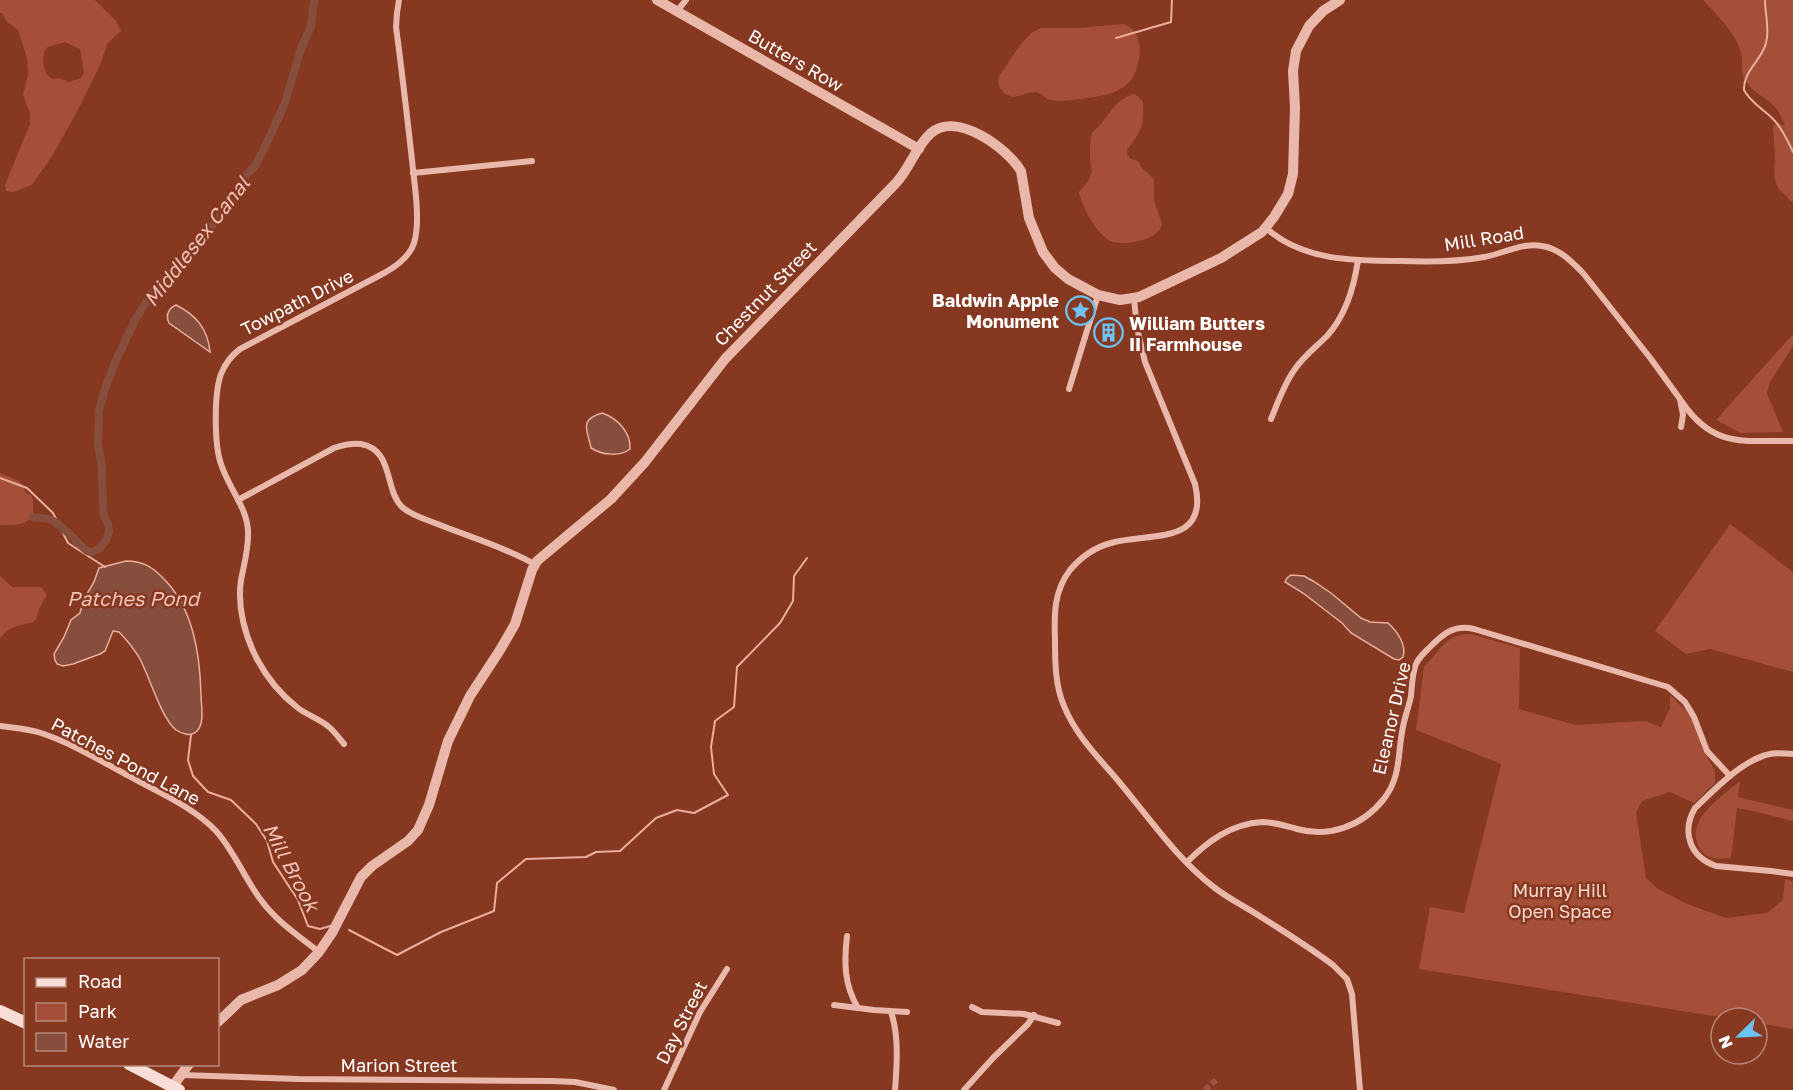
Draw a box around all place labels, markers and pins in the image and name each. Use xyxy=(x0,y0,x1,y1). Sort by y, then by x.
place label: Baldwin Apple Monument xyxy=(932,289,1059,332)
place icon: Baldwin Apple Monument xyxy=(1064,294,1096,326)
place label: William Butters II Farmhouse xyxy=(1129,312,1265,355)
building icon: William Butters II Farmhouse xyxy=(1092,317,1124,349)

